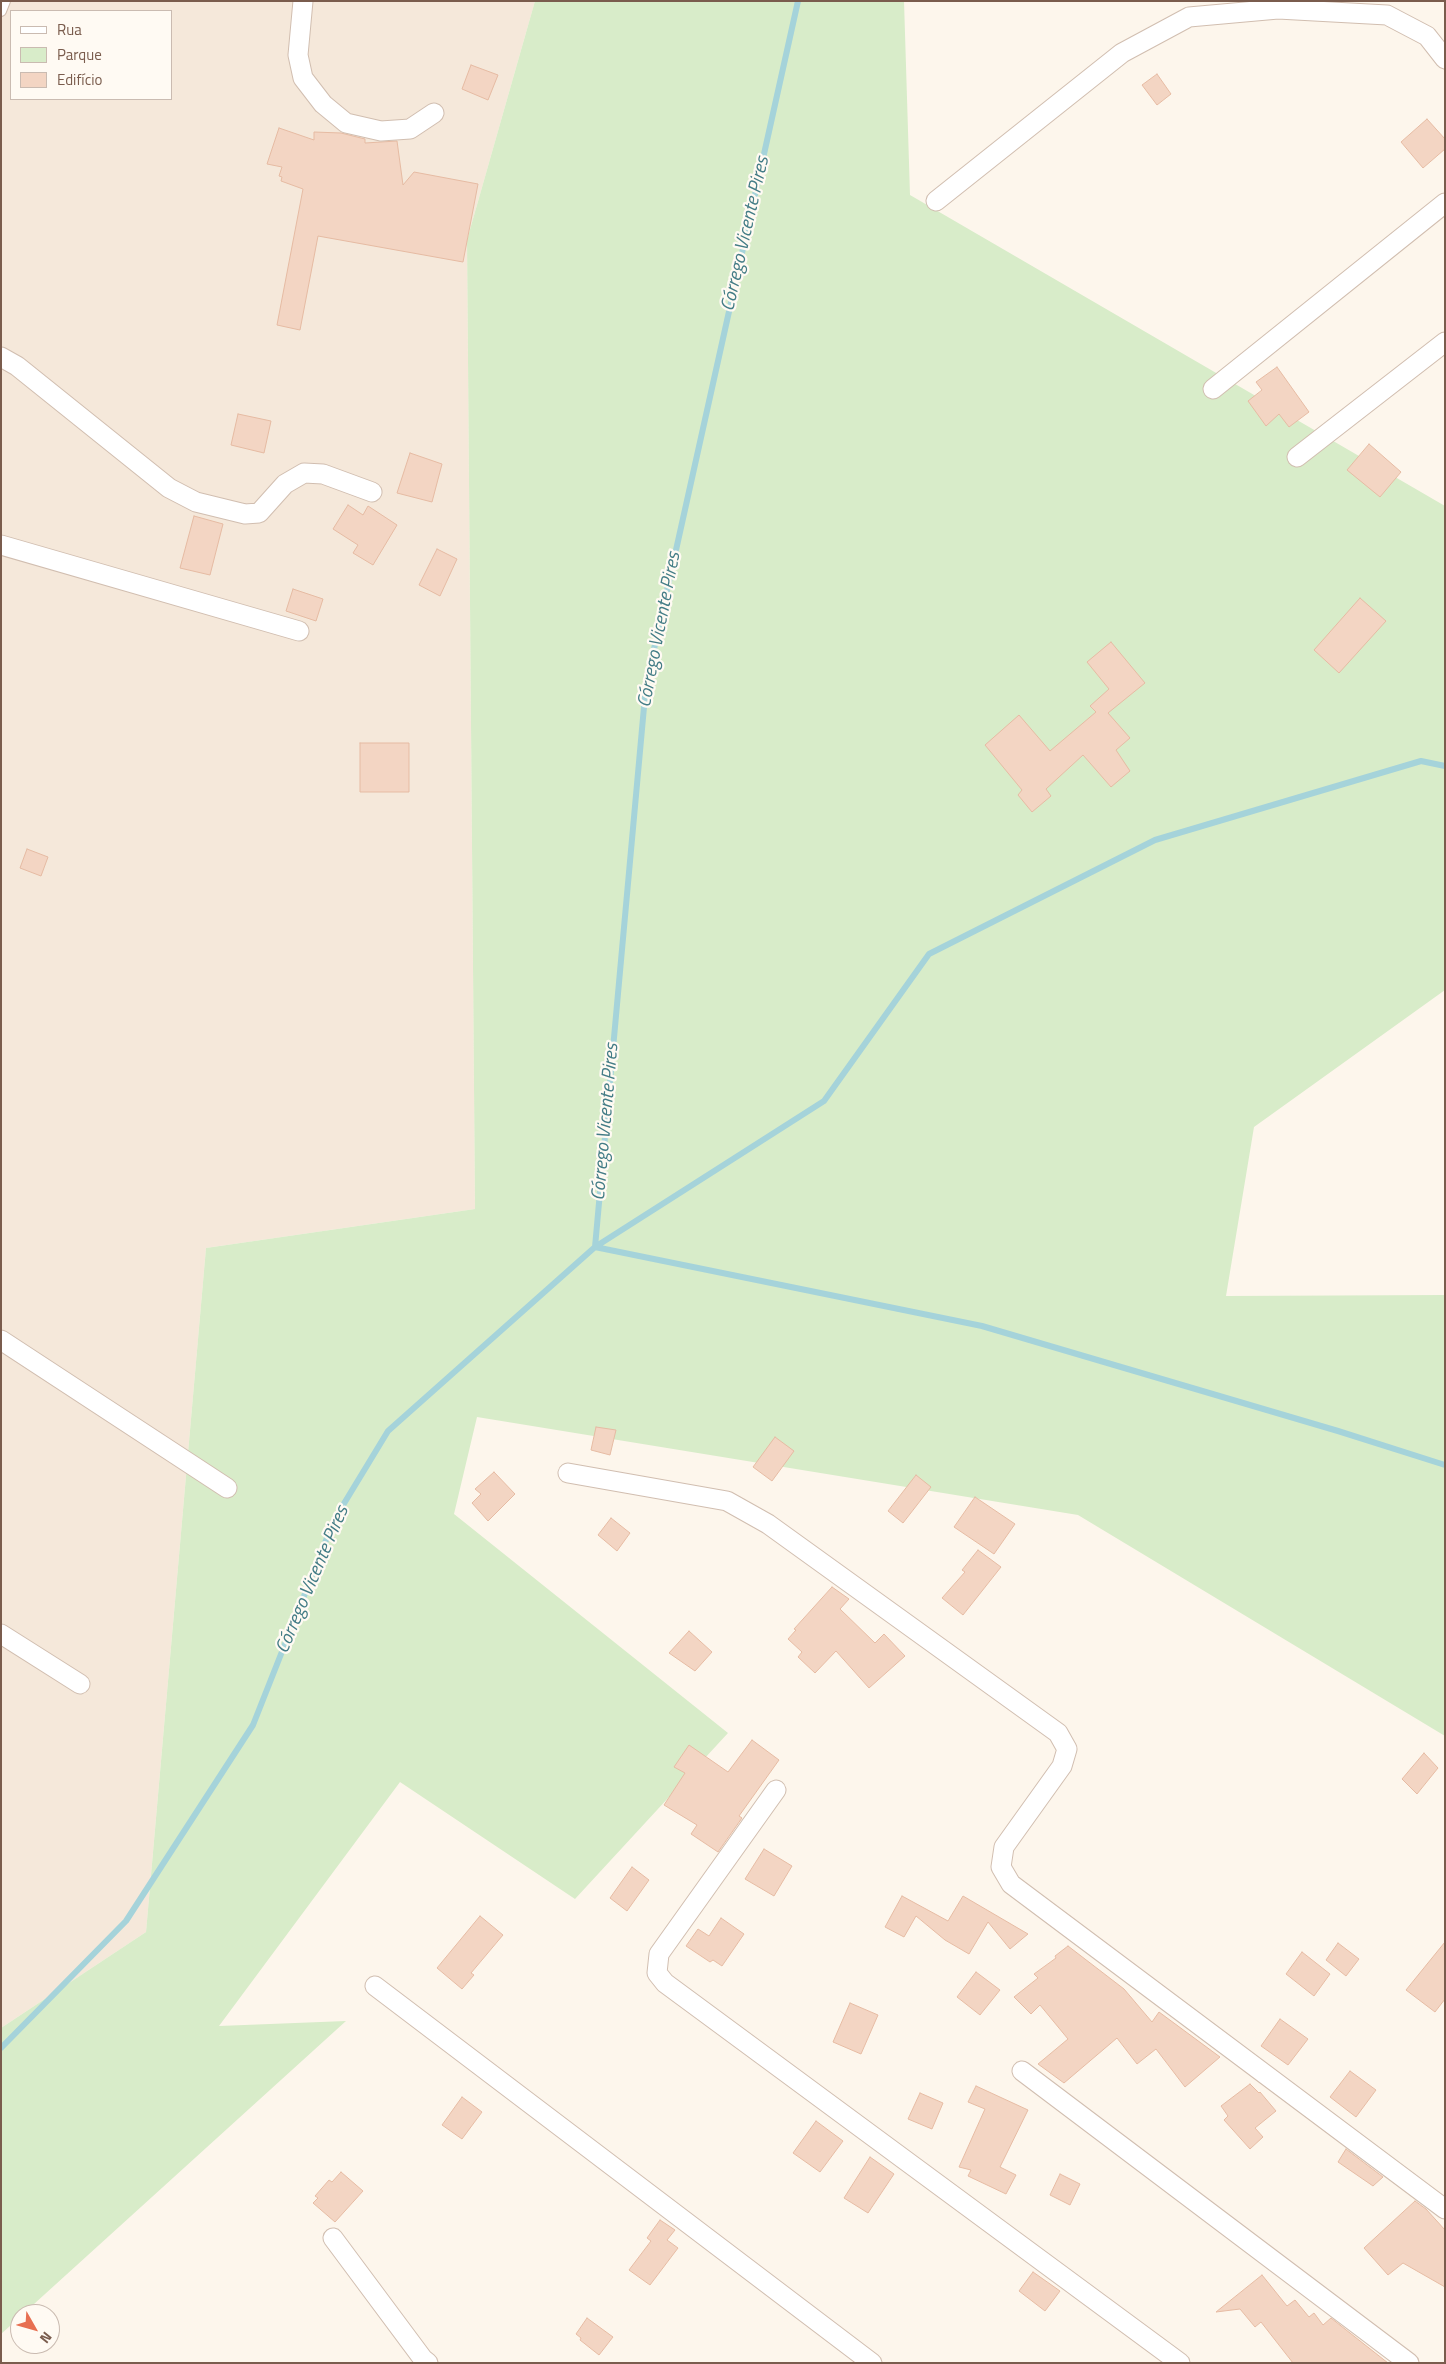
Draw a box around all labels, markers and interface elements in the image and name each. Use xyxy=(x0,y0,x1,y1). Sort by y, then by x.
legend xyxy=(10,10,172,100)
text: Rua xyxy=(57,18,82,41)
text: Parque xyxy=(57,43,102,66)
text: Edifício xyxy=(57,68,102,91)
water label: Córrego Vicente Pires xyxy=(717,155,775,313)
water label: Córrego Vicente Pires xyxy=(634,550,686,710)
water label: Córrego Vicente Pires xyxy=(588,1042,624,1202)
water label: Córrego Vicente Pires xyxy=(272,1503,354,1657)
north arrow xyxy=(10,2304,60,2354)
text: N xyxy=(35,2328,58,2348)

